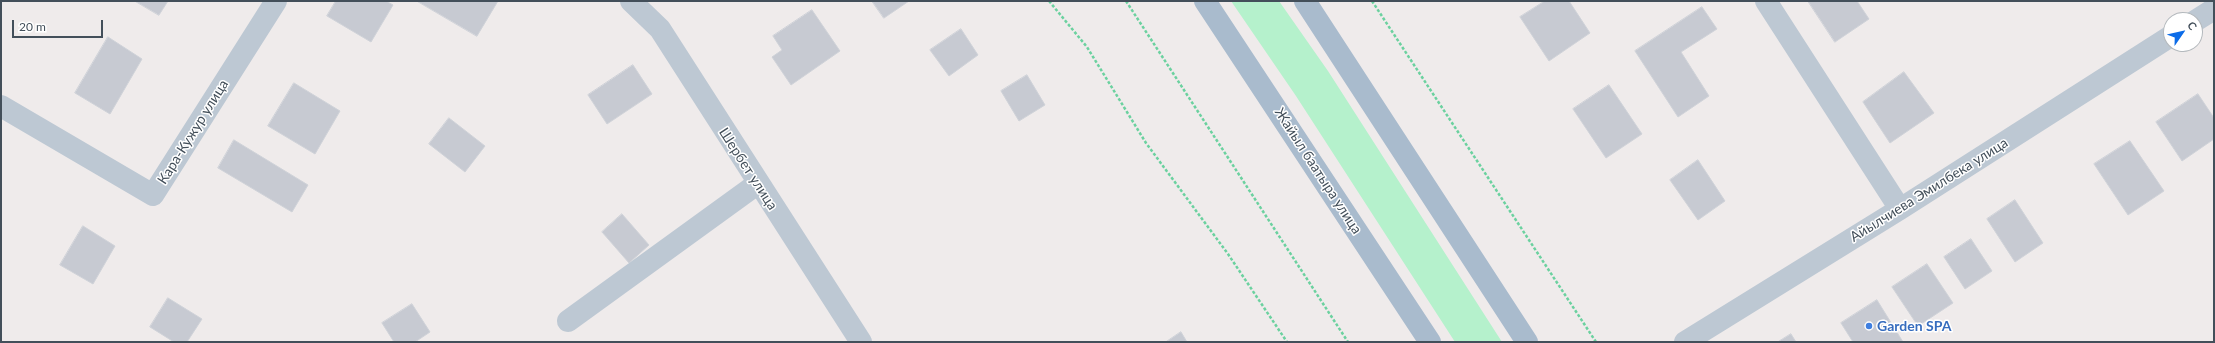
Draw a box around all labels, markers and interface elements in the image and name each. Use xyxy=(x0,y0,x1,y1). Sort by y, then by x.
scale bar xyxy=(14,12,105,38)
north arrow xyxy=(2163,12,2203,52)
text: 20 m xyxy=(19,19,46,34)
text: С xyxy=(2185,19,2200,32)
street label: Кара-Кужур улица xyxy=(154,77,232,187)
street label: Жайыл баатыра улица xyxy=(1271,105,1365,237)
street label: Шербет улица xyxy=(715,125,781,213)
street label: Айылчиева Эмилбека улица xyxy=(1847,134,2011,246)
place label: Garden SPA xyxy=(1877,318,1951,334)
marker: Garden SPA xyxy=(1864,321,1874,331)

